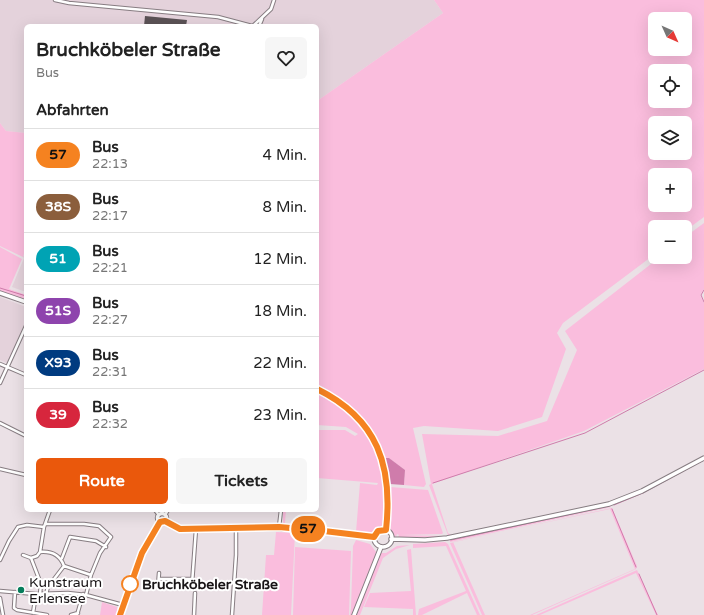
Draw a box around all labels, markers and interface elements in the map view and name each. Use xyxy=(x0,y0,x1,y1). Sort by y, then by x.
north arrow xyxy=(648,12,692,56)
map controls xyxy=(648,12,692,264)
button: heart xyxy=(265,37,307,79)
text: Bruchköbeler Straße xyxy=(36,39,221,61)
button: locate xyxy=(648,64,692,108)
text: Bus xyxy=(36,65,59,81)
text: Abfahrten xyxy=(36,101,109,119)
button: layers xyxy=(648,116,692,160)
text: Bus xyxy=(92,138,119,156)
text: 57 xyxy=(49,146,67,163)
text: 4 Min. xyxy=(263,146,307,164)
text: 22:13 xyxy=(92,156,128,172)
button: + xyxy=(648,168,692,212)
text: Bus xyxy=(92,190,119,208)
text: 38S xyxy=(45,198,71,215)
text: 8 Min. xyxy=(263,198,307,216)
text: 22:17 xyxy=(92,208,128,224)
button: − xyxy=(648,220,692,264)
text: Bus xyxy=(92,242,119,260)
text: 51 xyxy=(49,250,67,267)
text: 12 Min. xyxy=(253,250,307,268)
text: 22:21 xyxy=(92,260,128,276)
text: Bus xyxy=(92,294,119,312)
text: 51S xyxy=(45,302,71,319)
text: 18 Min. xyxy=(253,302,307,320)
text: 22:27 xyxy=(92,312,128,328)
text: Bus xyxy=(92,346,119,364)
text: X93 xyxy=(45,354,71,371)
text: 22 Min. xyxy=(253,354,307,372)
text: 22:31 xyxy=(92,364,128,380)
text: Bus xyxy=(92,398,119,416)
text: 39 xyxy=(49,406,67,423)
text: 23 Min. xyxy=(253,406,307,424)
text: 22:32 xyxy=(92,416,128,432)
button: Route xyxy=(36,458,168,504)
button: Tickets xyxy=(176,458,307,504)
line badge: 57 xyxy=(290,516,326,542)
text: 57 xyxy=(299,520,317,537)
place label: Kunstraum Erlensee xyxy=(29,574,102,607)
marker: Bruchköbeler Straße xyxy=(121,575,139,593)
place label: Bruchköbeler Straße xyxy=(142,576,278,593)
marker: Kunstraum Erlensee xyxy=(16,585,26,595)

